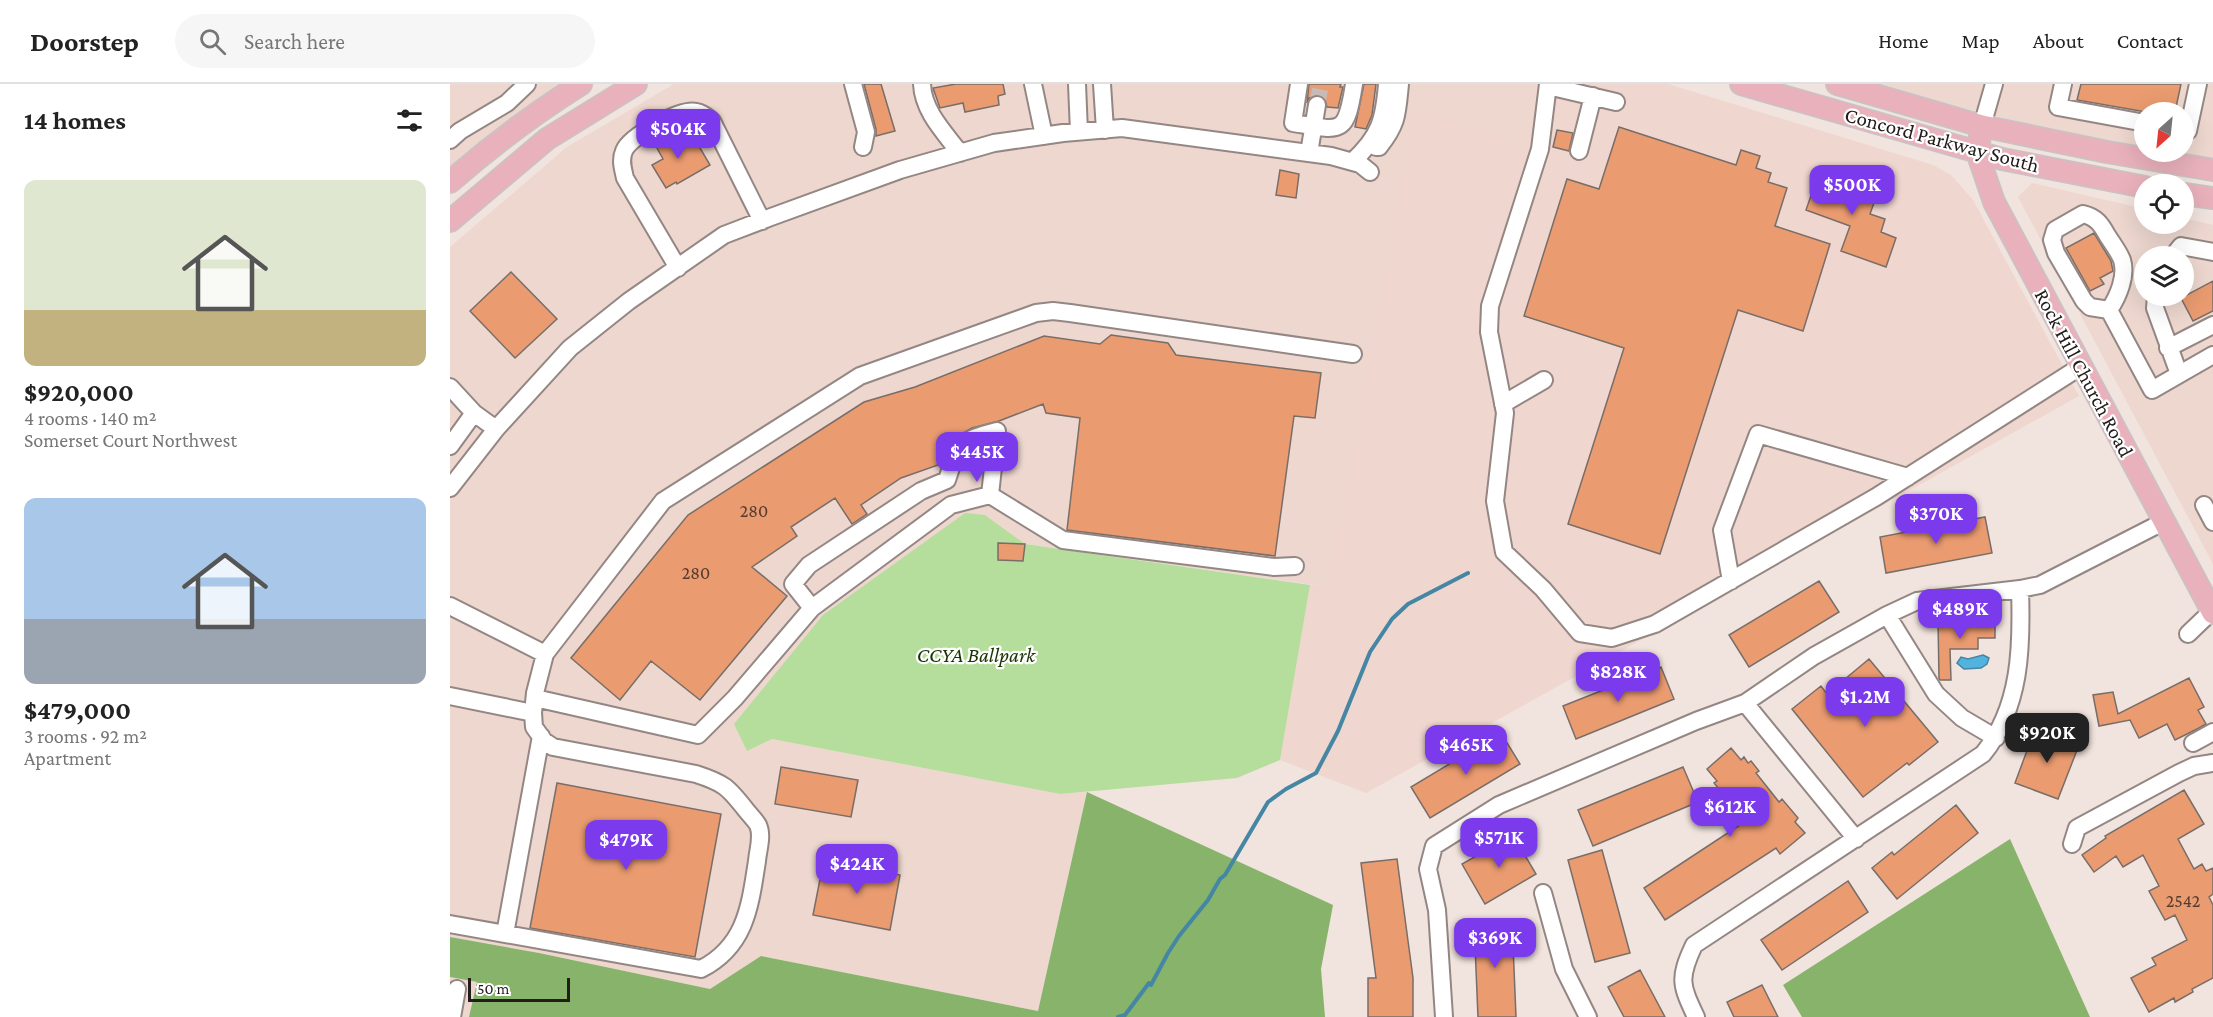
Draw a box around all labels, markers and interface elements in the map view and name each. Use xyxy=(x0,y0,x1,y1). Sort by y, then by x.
search box xyxy=(175,14,595,68)
icon: search xyxy=(196,25,229,58)
text: Doorstep xyxy=(30,26,139,57)
text: Search here xyxy=(244,29,345,54)
text: Home xyxy=(1878,29,1928,53)
text: Map xyxy=(1961,29,2000,53)
text: About xyxy=(2033,29,2084,53)
text: Contact xyxy=(2117,29,2183,53)
north arrow xyxy=(2134,102,2194,162)
map controls xyxy=(2134,102,2194,306)
street label: Concord Parkway South xyxy=(1842,103,2042,177)
icon: filters xyxy=(393,104,426,137)
text: 14 homes xyxy=(24,106,126,135)
pin: $504K xyxy=(636,109,720,160)
text: $504K xyxy=(650,117,706,139)
pin: $500K xyxy=(1810,165,1894,216)
text: $500K xyxy=(1824,173,1880,195)
button: locate xyxy=(2134,174,2194,234)
icon: home xyxy=(171,219,279,327)
button: layers xyxy=(2134,246,2194,306)
street label: Rock Hill Church Road xyxy=(2030,285,2138,461)
text: $920,000 xyxy=(24,378,134,407)
text: 4 rooms · 140 m² xyxy=(24,407,157,429)
text: Somerset Court Northwest xyxy=(24,429,237,451)
pin: $445K xyxy=(935,432,1019,483)
text: $445K xyxy=(950,440,1004,462)
pin: $370K xyxy=(1894,494,1978,545)
house number: 280 xyxy=(740,501,768,521)
text: $370K xyxy=(1909,502,1963,524)
icon: home xyxy=(171,537,279,645)
house number: 280 xyxy=(682,563,710,583)
pin: $489K xyxy=(1918,589,2002,640)
text: $489K xyxy=(1932,597,1988,619)
park label: CCYA Ballpark xyxy=(917,643,1036,667)
pin: $828K xyxy=(1576,652,1660,703)
text: $828K xyxy=(1590,660,1646,682)
pin: $1.2M xyxy=(1823,677,1907,728)
text: $1.2M xyxy=(1840,685,1890,707)
text: $479,000 xyxy=(24,696,131,725)
pin: $920K xyxy=(2005,713,2089,764)
text: $920K xyxy=(2019,721,2075,743)
text: 3 rooms · 92 m² xyxy=(24,725,147,747)
pin: $465K xyxy=(1424,725,1508,776)
text: $465K xyxy=(1439,733,1493,755)
text: Apartment xyxy=(24,747,111,769)
pin: $612K xyxy=(1688,787,1772,838)
text: $612K xyxy=(1704,795,1756,817)
pin: $571K xyxy=(1457,818,1541,869)
pin: $479K xyxy=(584,820,668,871)
text: $571K xyxy=(1474,826,1524,848)
text: $479K xyxy=(599,828,653,850)
pin: $424K xyxy=(815,844,899,895)
text: $424K xyxy=(830,852,884,874)
house number: 2542 xyxy=(2166,891,2200,911)
pin: $369K xyxy=(1453,918,1537,969)
text: $369K xyxy=(1468,926,1522,948)
scale bar xyxy=(468,975,570,1002)
text: 50 m xyxy=(477,980,509,997)

